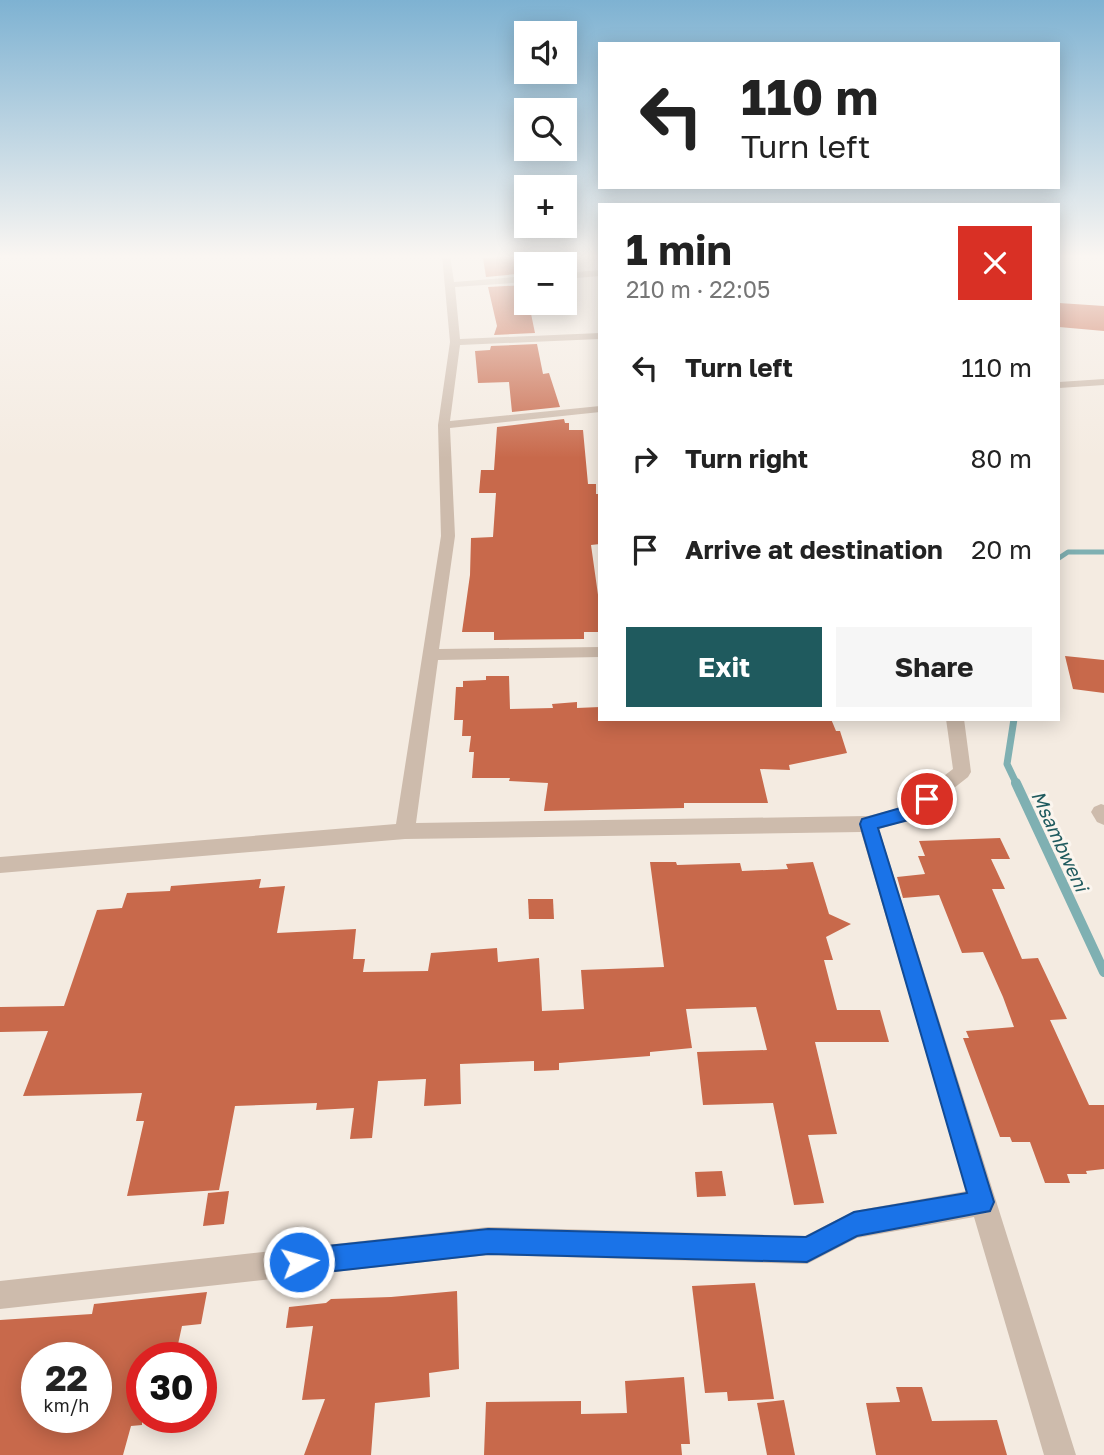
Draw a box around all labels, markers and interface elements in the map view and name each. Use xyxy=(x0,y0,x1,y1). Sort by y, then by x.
map controls xyxy=(514,21,577,315)
button: sound xyxy=(514,21,577,84)
text: 110 m xyxy=(741,67,878,126)
icon: left xyxy=(626,70,717,161)
button: search xyxy=(514,98,577,161)
text: Turn left xyxy=(741,127,870,165)
button: + xyxy=(514,175,577,238)
text: 1 min xyxy=(626,224,732,274)
button: close xyxy=(958,226,1032,300)
button: − xyxy=(514,252,577,315)
text: 210 m · 22:05 xyxy=(626,275,770,303)
icon: left xyxy=(626,349,664,387)
text: Turn left xyxy=(685,352,793,383)
text: 110 m xyxy=(961,352,1032,383)
icon: right xyxy=(626,440,664,478)
text: Turn right xyxy=(685,443,808,474)
text: 80 m xyxy=(971,443,1032,474)
icon: arrive xyxy=(626,531,664,569)
text: Arrive at destination xyxy=(685,534,943,565)
text: 20 m xyxy=(971,534,1032,565)
button: Exit xyxy=(626,627,822,707)
button: Share xyxy=(836,627,1032,707)
pin xyxy=(897,769,957,829)
icon: arrive xyxy=(908,780,946,818)
water label: Msambweni xyxy=(1027,787,1095,897)
position arrow xyxy=(262,1225,336,1299)
speed limit sign: 30 xyxy=(126,1342,217,1433)
text: 22 xyxy=(45,1357,88,1399)
text: km/h xyxy=(44,1394,89,1416)

